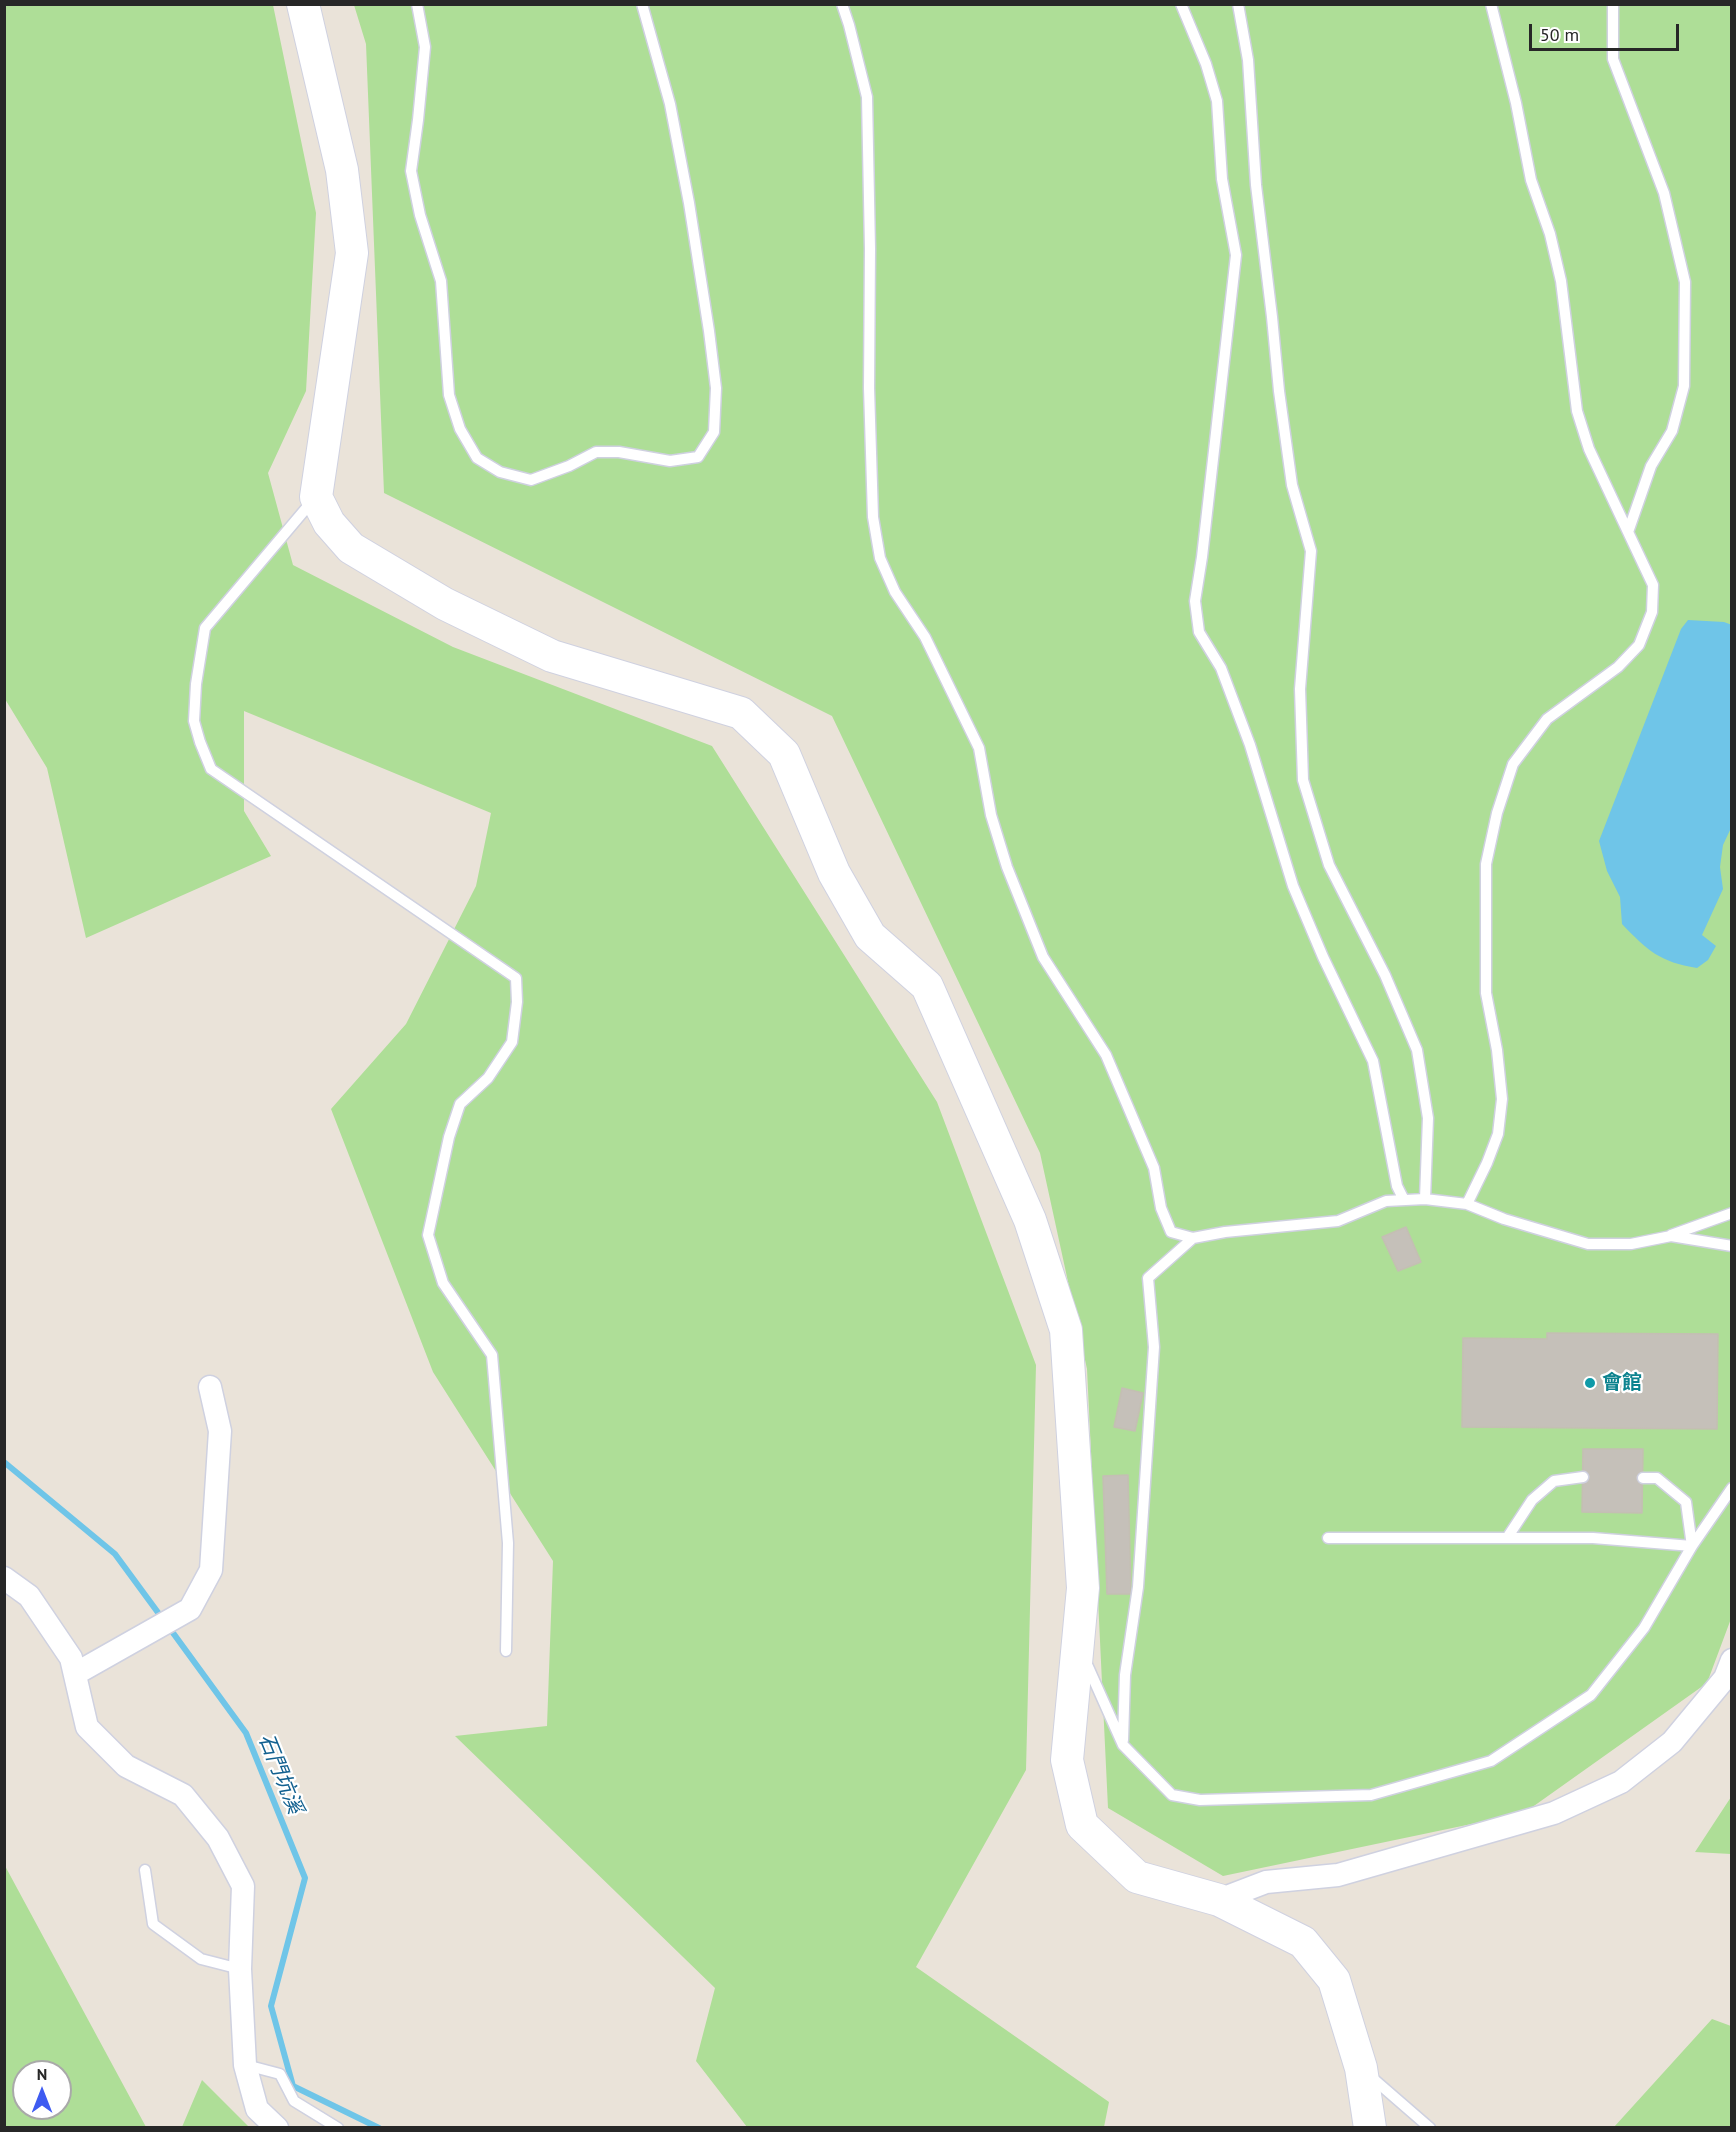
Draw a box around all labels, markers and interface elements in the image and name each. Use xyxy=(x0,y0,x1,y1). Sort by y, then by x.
scale bar xyxy=(1532,12,1682,50)
text: 50 m xyxy=(1540,23,1579,46)
place label: 會館 xyxy=(1602,1371,1642,1395)
marker: 會館 xyxy=(1583,1376,1597,1390)
water label: 石門坑溪 xyxy=(253,1730,307,1818)
north arrow xyxy=(12,2060,72,2120)
text: N xyxy=(37,2064,47,2084)

